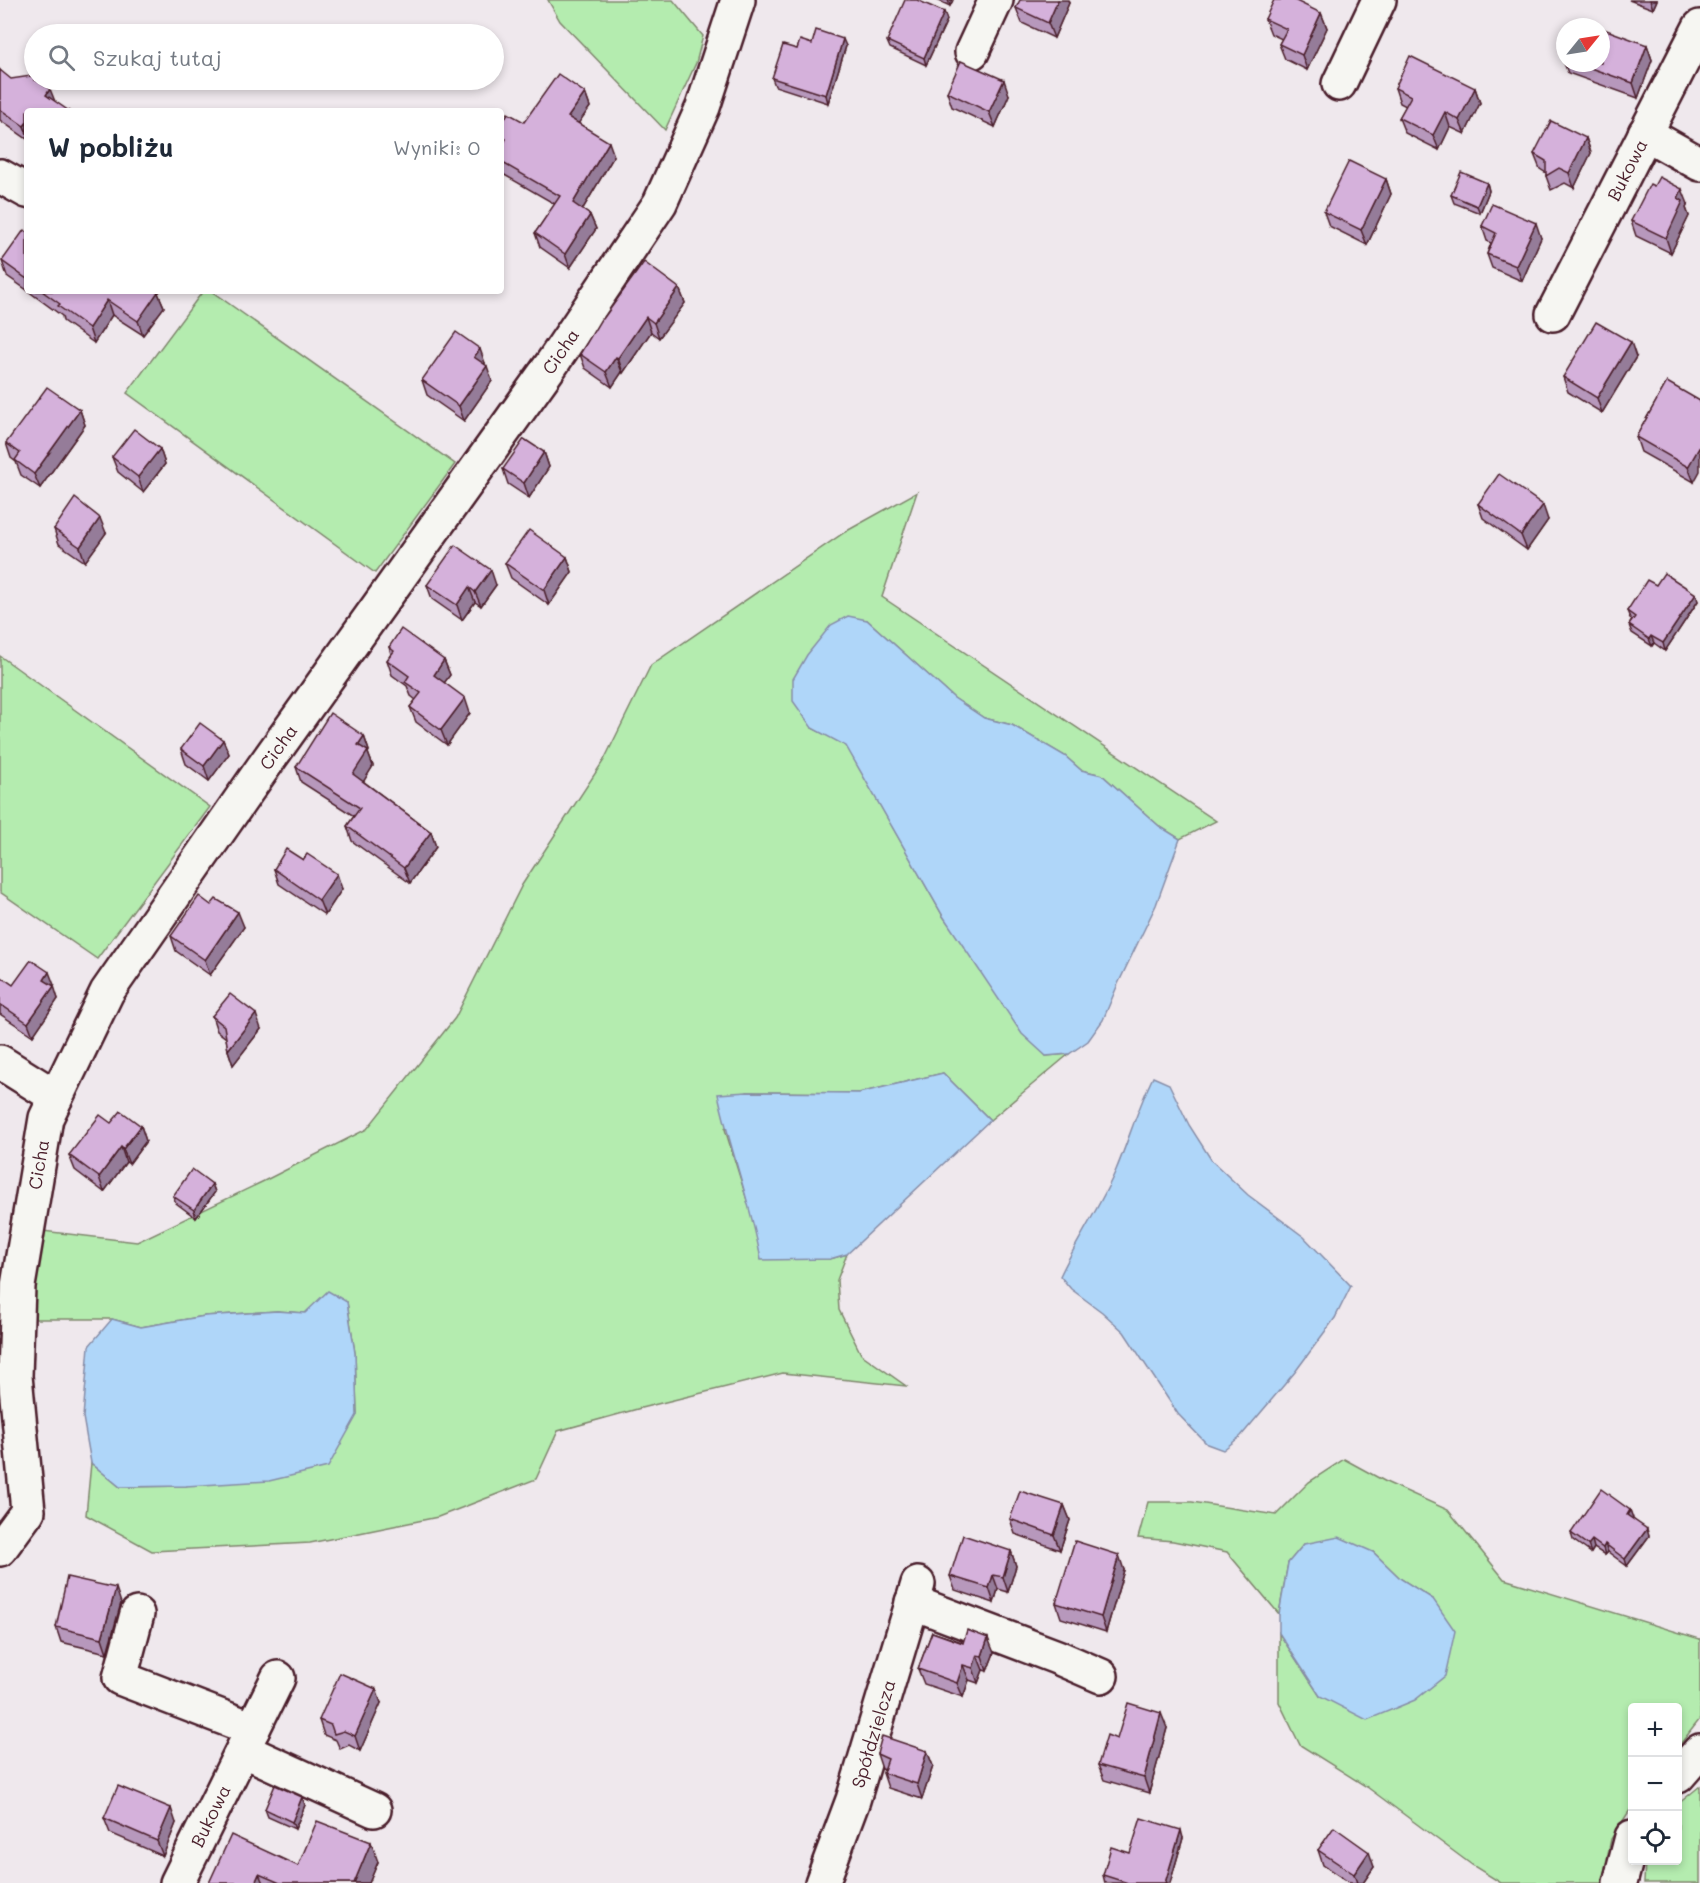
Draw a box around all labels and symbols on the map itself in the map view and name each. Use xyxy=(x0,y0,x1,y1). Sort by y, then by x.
north arrow xyxy=(1556,18,1610,72)
street label: Bukowa xyxy=(1601,135,1653,205)
street label: Cicha xyxy=(536,324,584,379)
street label: Cicha xyxy=(253,719,302,774)
street label: Cicha xyxy=(22,1138,54,1191)
street label: Spółdzielcza xyxy=(845,1676,901,1791)
street label: Bukowa xyxy=(185,1781,236,1851)

